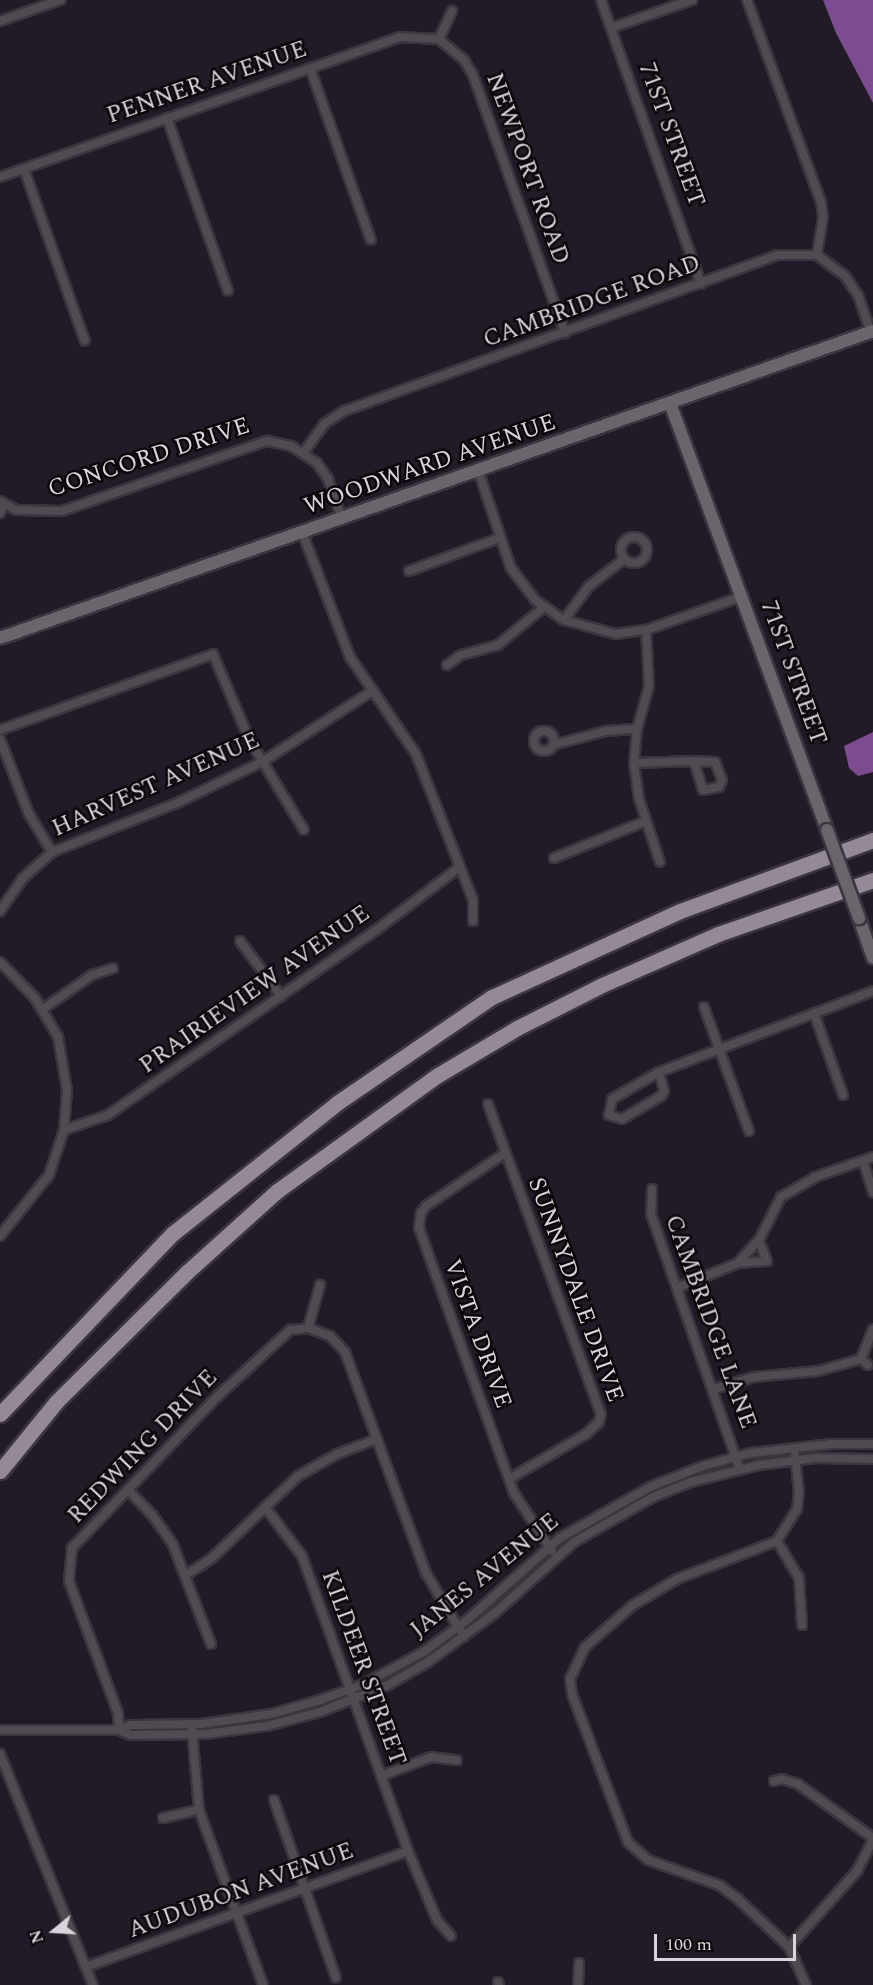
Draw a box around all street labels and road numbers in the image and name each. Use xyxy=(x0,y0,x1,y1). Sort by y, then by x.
street label: PENNER AVENUE xyxy=(103,35,311,131)
street label: 71ST STREET xyxy=(632,59,710,211)
street label: NEWPORT ROAD xyxy=(479,69,575,269)
street label: CAMBRIDGE ROAD xyxy=(479,249,705,355)
street label: WOODWARD AVENUE xyxy=(300,408,560,522)
street label: CONCORD DRIVE xyxy=(44,412,254,504)
street label: 71ST STREET xyxy=(754,597,832,749)
street label: HARVEST AVENUE xyxy=(48,726,264,844)
street label: PRAIRIEVIEW AVENUE xyxy=(134,899,376,1081)
street label: SUNNYDALE DRIVE xyxy=(521,1174,629,1406)
street label: CAMBRIDGE LANE xyxy=(658,1211,762,1433)
street label: VISTA DRIVE xyxy=(437,1256,517,1412)
street label: REDWING DRIVE xyxy=(62,1364,224,1530)
street label: JANES AVENUE xyxy=(405,1507,565,1645)
street label: KILDEER STREET xyxy=(314,1566,412,1770)
street label: AUDUBON AVENUE xyxy=(124,1837,358,1945)

